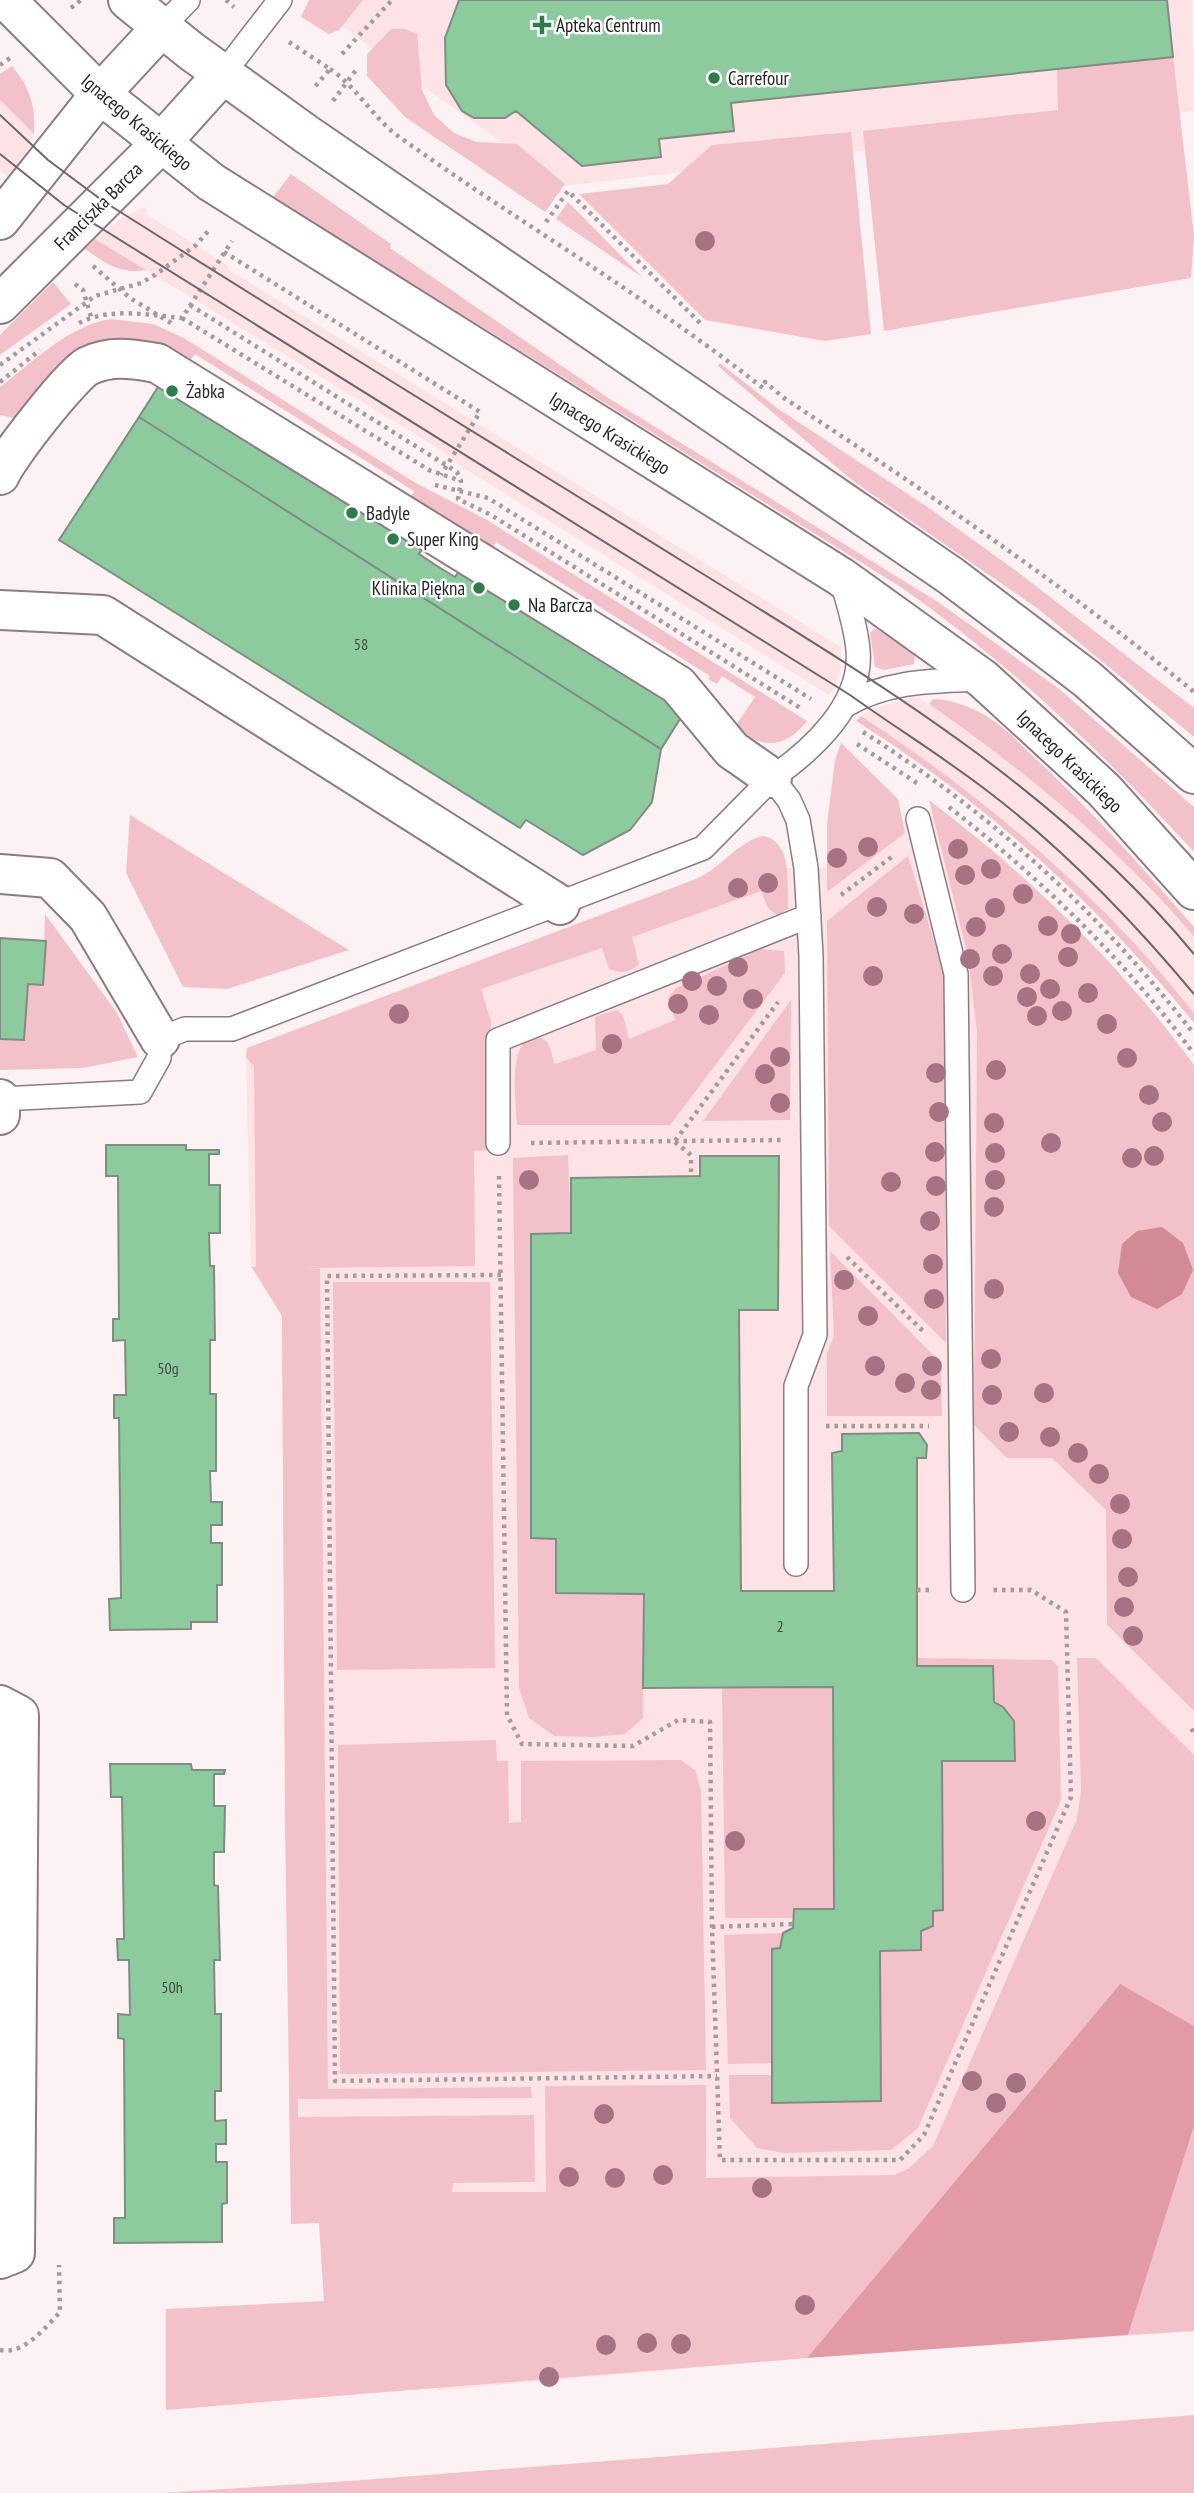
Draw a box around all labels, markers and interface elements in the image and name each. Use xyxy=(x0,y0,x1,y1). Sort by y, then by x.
place label: Apteka Centrum xyxy=(556,13,661,37)
marker: Apteka Centrum xyxy=(534,17,550,33)
place label: Carrefour xyxy=(728,66,789,90)
street label: Ignacego Krasickiego xyxy=(76,69,198,175)
marker: Carrefour xyxy=(706,70,722,86)
street label: Franciszka Barcza xyxy=(49,157,147,255)
place label: Żabka xyxy=(186,379,225,403)
marker: Żabka xyxy=(164,383,180,399)
street label: Ignacego Krasickiego xyxy=(545,386,675,480)
place label: Badyle xyxy=(366,501,410,525)
marker: Badyle xyxy=(344,505,360,521)
place label: Super King xyxy=(407,527,479,551)
marker: Super King xyxy=(385,531,401,547)
place label: Klinika Piękna xyxy=(372,576,465,600)
marker: Klinika Piękna xyxy=(471,580,487,596)
place label: Na Barcza xyxy=(528,593,593,617)
marker: Na Barcza xyxy=(506,597,522,613)
house number: 58 xyxy=(354,634,368,654)
street label: Ignacego Krasickiego xyxy=(1012,704,1128,818)
house number: 50g xyxy=(157,1358,179,1378)
house number: 2 xyxy=(776,1616,784,1636)
house number: 50h xyxy=(161,1977,183,1997)

